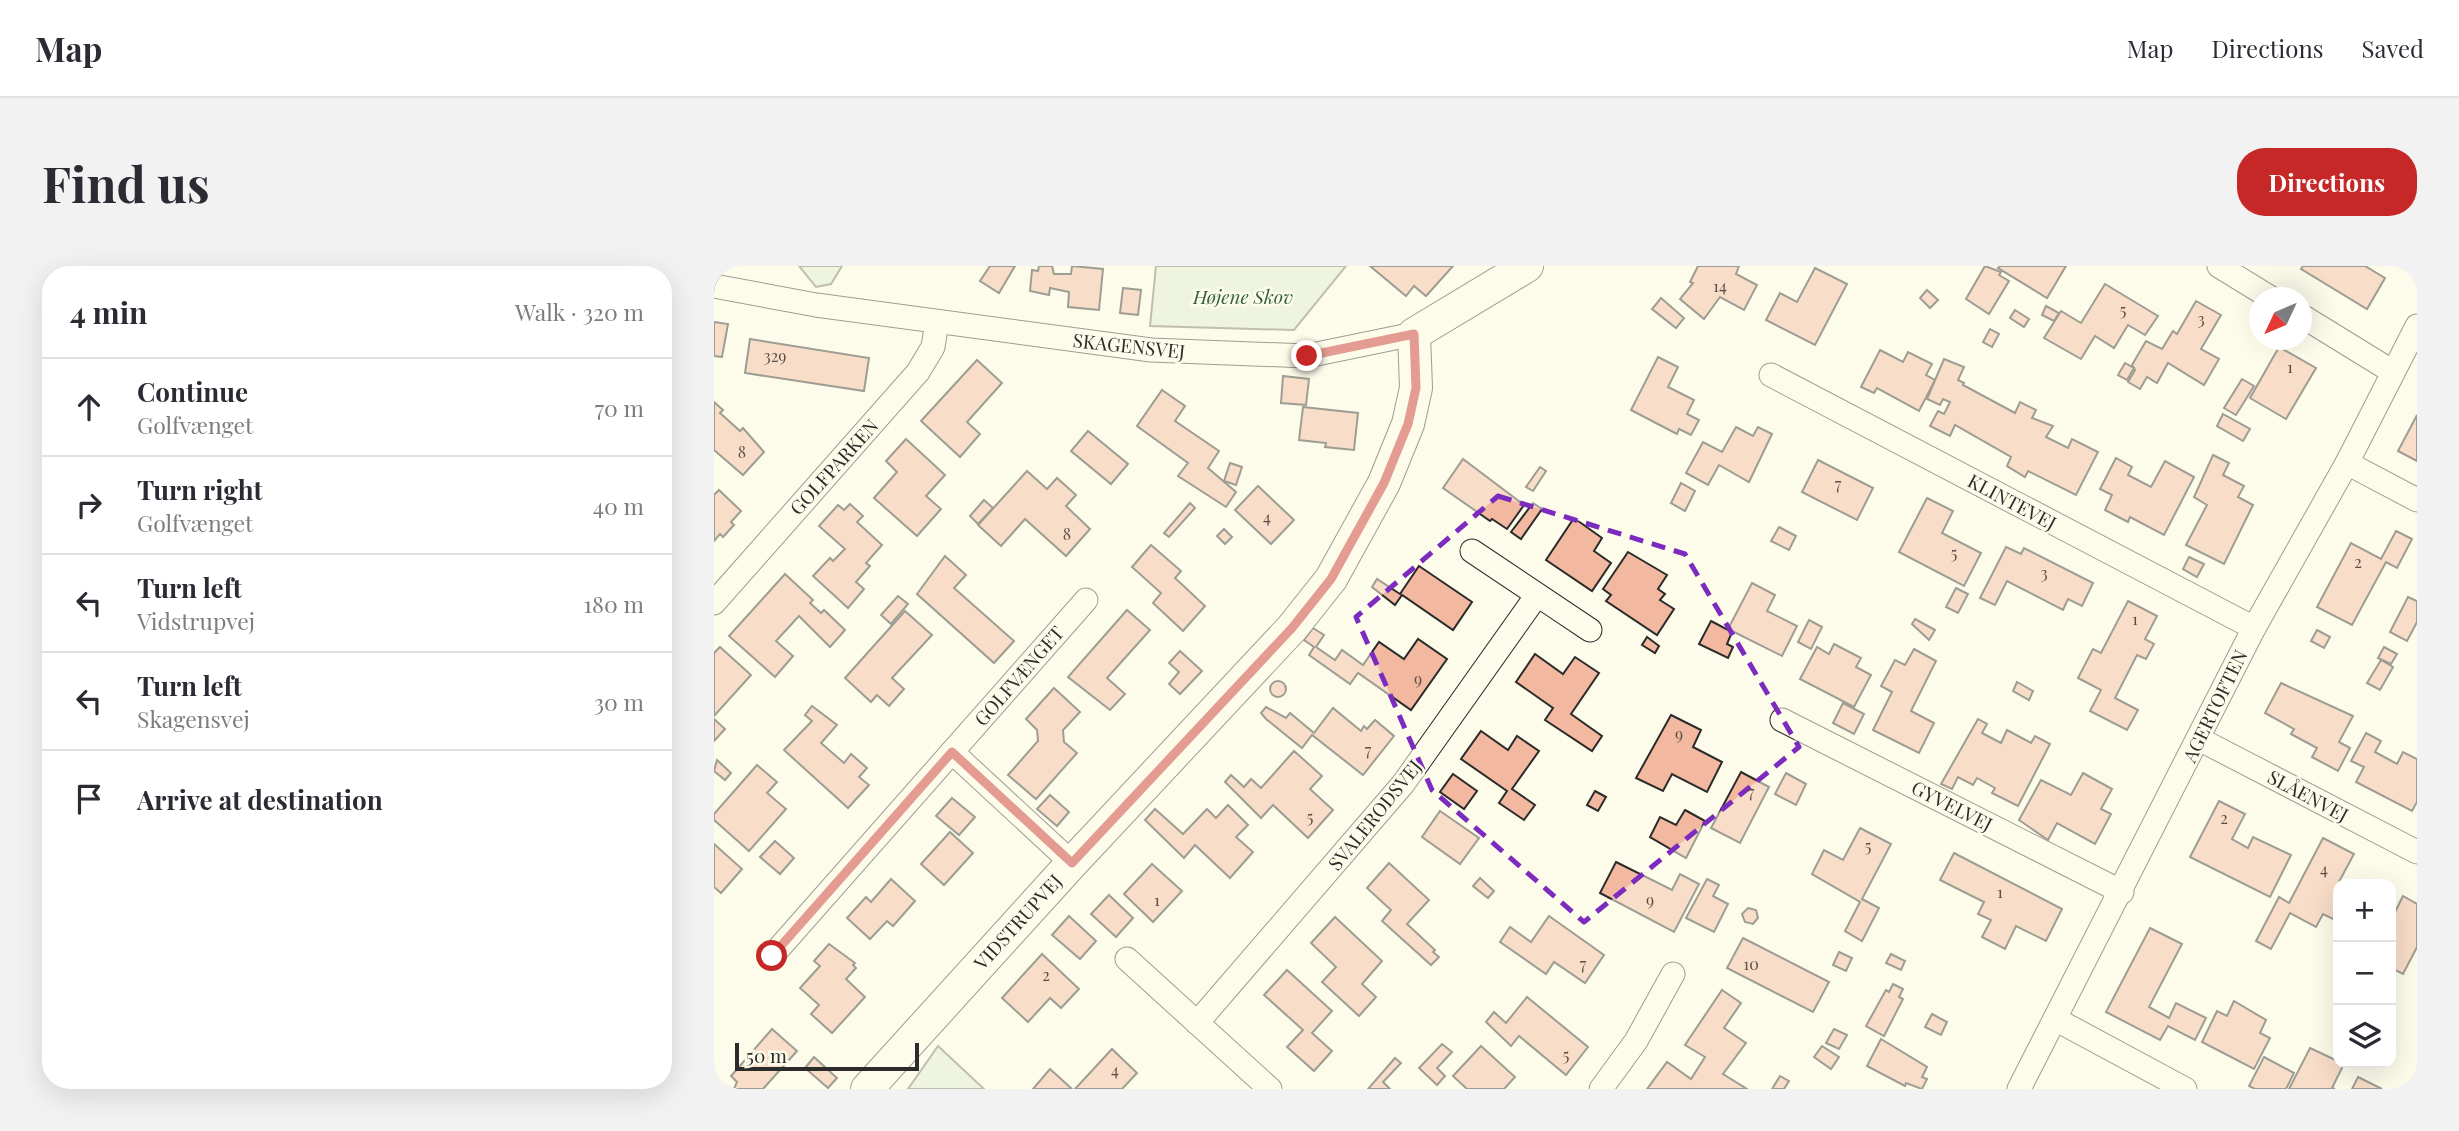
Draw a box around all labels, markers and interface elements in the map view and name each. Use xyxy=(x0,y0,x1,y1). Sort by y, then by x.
text: Map xyxy=(35,26,102,70)
text: Map xyxy=(2127,32,2173,64)
text: Directions xyxy=(2211,32,2324,64)
text: Saved xyxy=(2362,32,2424,64)
button: Directions xyxy=(2237,148,2417,216)
text: Find us xyxy=(42,150,210,215)
house number: 14 xyxy=(1713,275,1727,296)
park label: Højene Skov xyxy=(1192,283,1293,309)
north arrow xyxy=(2249,287,2312,350)
text: 4 min xyxy=(70,292,148,332)
text: Walk · 320 m xyxy=(515,296,644,327)
house number: 5 xyxy=(2120,299,2126,320)
house number: 3 xyxy=(2197,308,2205,329)
street label: SKAGENSVEJ xyxy=(1072,326,1187,364)
route end xyxy=(1291,340,1322,371)
house number: 329 xyxy=(763,345,787,366)
house number: 1 xyxy=(2287,356,2293,377)
text: Continue xyxy=(137,374,248,409)
icon: ahead xyxy=(70,388,108,426)
text: 70 m xyxy=(595,392,644,423)
text: Golfvænget xyxy=(137,409,253,440)
street label: GOLFPARKEN xyxy=(783,413,883,520)
house number: 8 xyxy=(738,441,746,462)
street label: KLINTEVEJ xyxy=(1964,467,2061,535)
text: Turn right xyxy=(137,472,263,507)
house number: 7 xyxy=(1835,473,1842,494)
icon: right xyxy=(70,486,108,524)
text: 40 m xyxy=(593,490,644,521)
house number: 4 xyxy=(1263,506,1271,527)
text: Golfvænget xyxy=(137,507,253,538)
house number: 8 xyxy=(1063,523,1071,544)
house number: 5 xyxy=(1951,542,1957,563)
house number: 2 xyxy=(2354,551,2362,572)
house number: 3 xyxy=(2040,562,2048,583)
text: Turn left xyxy=(137,570,242,605)
icon: left xyxy=(70,584,108,622)
text: 180 m xyxy=(584,588,644,619)
text: Vidstrupvej xyxy=(137,605,255,636)
house number: 1 xyxy=(2132,608,2138,629)
street label: GOLFVÆNGET xyxy=(968,620,1069,731)
street label: AGERTOFTEN xyxy=(2175,645,2253,767)
text: Turn left xyxy=(137,668,242,703)
house number: 9 xyxy=(1414,668,1422,689)
icon: left xyxy=(70,682,108,720)
text: 30 m xyxy=(594,686,644,717)
text: Skagensvej xyxy=(137,703,250,734)
house number: 9 xyxy=(1675,723,1683,744)
house number: 7 xyxy=(1365,739,1372,760)
street label: SVALERODSVEJ xyxy=(1322,754,1427,875)
street label: SLÅENVEJ xyxy=(2264,763,2353,827)
street label: GYVELVEJ xyxy=(1908,774,1997,837)
icon: arrive xyxy=(70,780,108,818)
house number: 7 xyxy=(1748,781,1755,802)
text: Arrive at destination xyxy=(137,782,383,817)
house number: 5 xyxy=(1307,806,1313,827)
house number: 2 xyxy=(2220,807,2228,828)
house number: 5 xyxy=(1865,835,1871,856)
house number: 4 xyxy=(2320,858,2328,879)
street label: VIDSTRUPVEJ xyxy=(967,868,1067,975)
map controls xyxy=(2333,879,2396,1068)
button: + xyxy=(2333,879,2396,942)
house number: 1 xyxy=(1997,881,2003,902)
house number: 1 xyxy=(1154,889,1160,910)
house number: 9 xyxy=(1646,889,1654,910)
route start xyxy=(756,940,787,971)
button: − xyxy=(2333,942,2396,1005)
house number: 7 xyxy=(1580,953,1587,974)
house number: 10 xyxy=(1743,953,1759,974)
house number: 2 xyxy=(1042,964,1050,985)
button: layers xyxy=(2333,1005,2396,1068)
scale bar xyxy=(735,1040,919,1072)
text: 50 m xyxy=(746,1042,787,1068)
house number: 5 xyxy=(1563,1044,1569,1065)
house number: 4 xyxy=(1111,1059,1119,1080)

